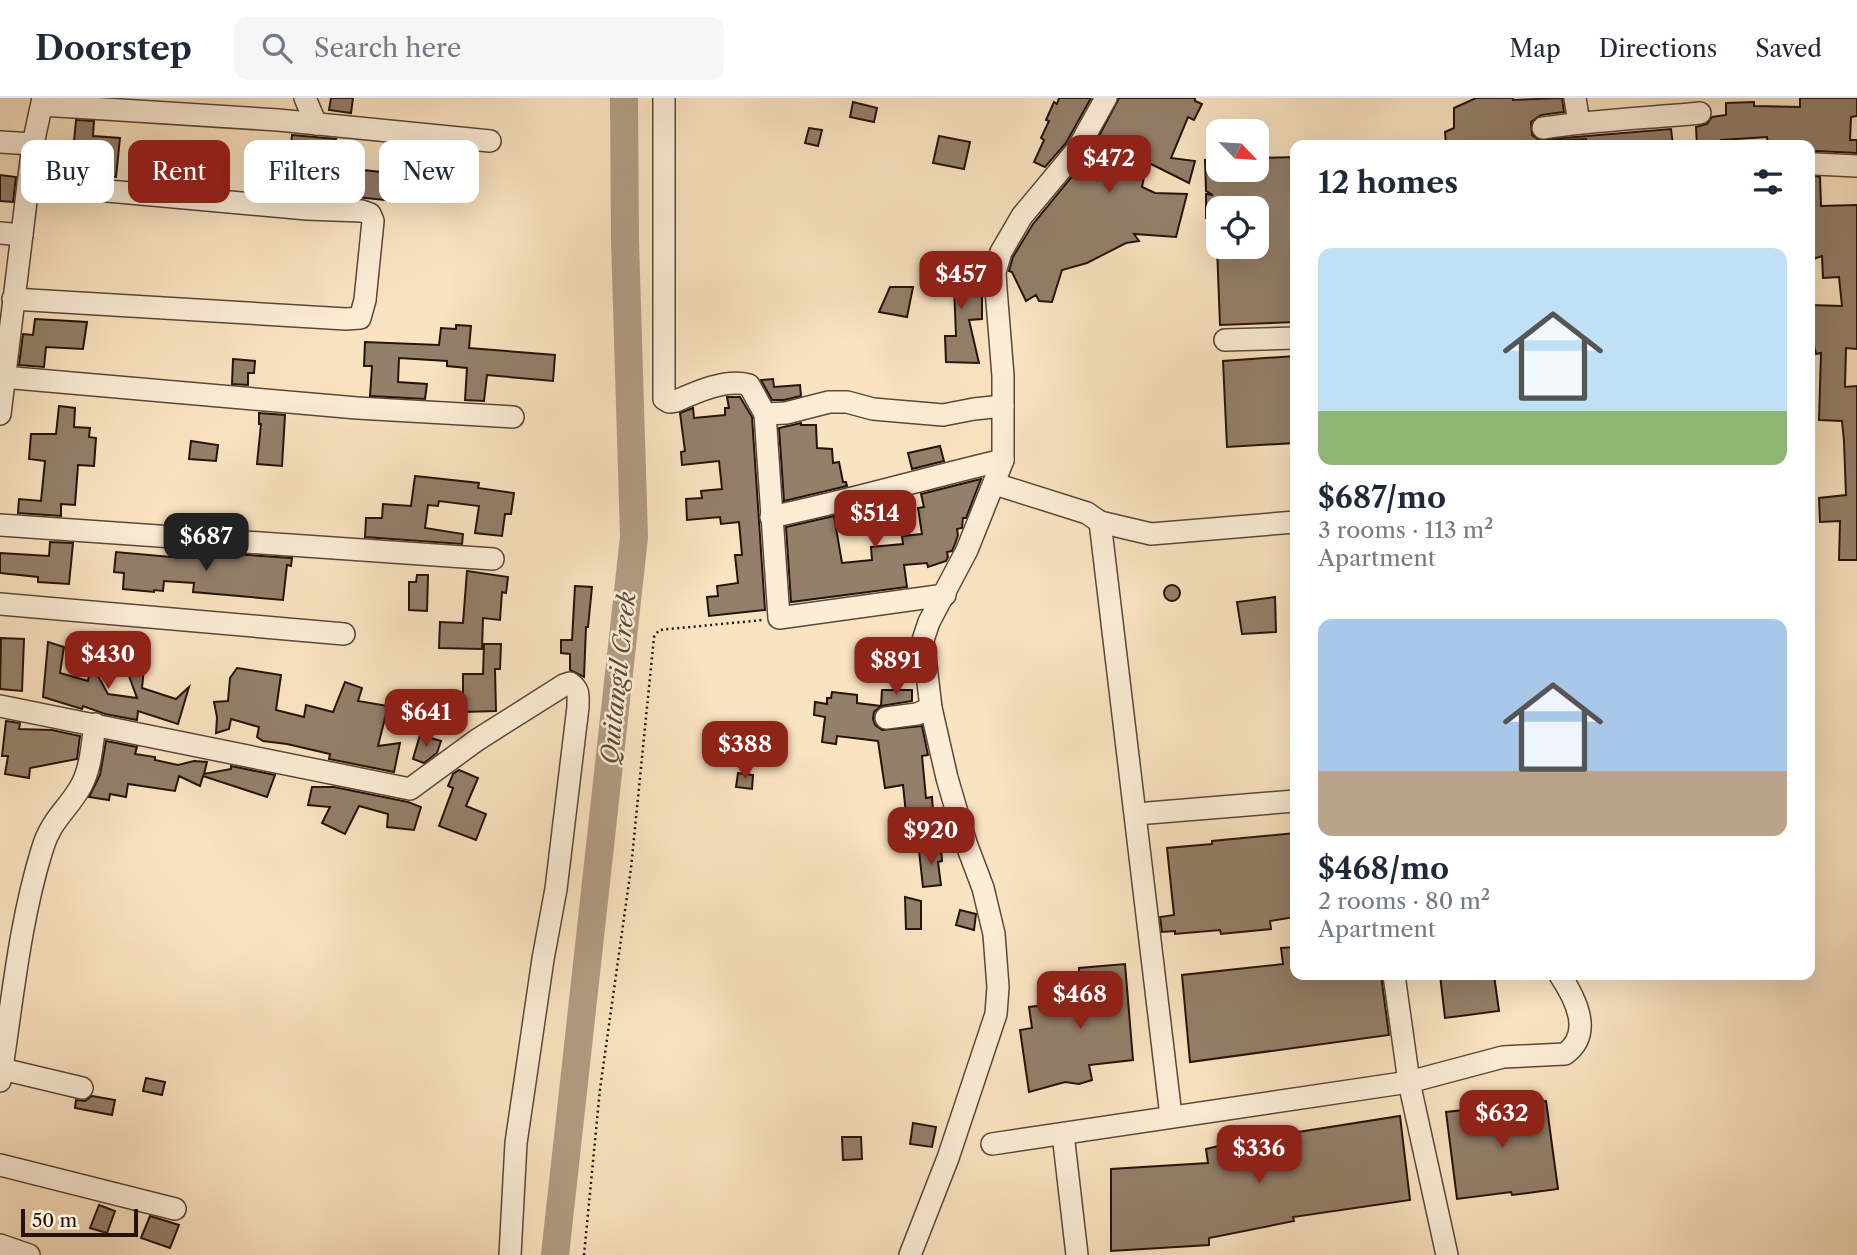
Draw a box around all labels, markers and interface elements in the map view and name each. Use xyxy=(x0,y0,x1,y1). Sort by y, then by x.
search box xyxy=(234,17,724,80)
text: Doorstep xyxy=(35,28,192,69)
icon: search xyxy=(258,29,296,67)
text: Search here xyxy=(314,32,461,64)
text: Map xyxy=(1509,34,1561,63)
text: Directions xyxy=(1599,34,1717,63)
text: Saved xyxy=(1755,34,1822,63)
north arrow xyxy=(1206,119,1269,182)
map controls xyxy=(1206,119,1269,259)
pin: $472 xyxy=(1068,136,1150,195)
chip: Buy xyxy=(21,140,114,203)
chip: Rent xyxy=(128,140,230,203)
chip: Filters xyxy=(244,140,365,203)
chip: New xyxy=(379,140,479,203)
text: $472 xyxy=(1083,144,1135,172)
icon: filters xyxy=(1749,163,1787,201)
text: 12 homes xyxy=(1318,164,1458,201)
button: locate xyxy=(1206,196,1269,259)
pin: $457 xyxy=(920,252,1002,311)
text: $457 xyxy=(935,260,987,288)
icon: home xyxy=(1490,293,1616,419)
text: $687/mo xyxy=(1318,479,1446,516)
pin: $514 xyxy=(834,490,916,550)
text: $514 xyxy=(850,499,900,527)
pin: $687 xyxy=(165,514,247,573)
text: 3 rooms · 113 m² xyxy=(1318,516,1494,544)
text: $687 xyxy=(180,522,232,550)
text: Apartment xyxy=(1318,544,1436,572)
water label: Quitangil Creek xyxy=(595,590,642,766)
pin: $430 xyxy=(67,632,149,691)
pin: $891 xyxy=(855,638,937,697)
text: $430 xyxy=(81,640,135,668)
text: $891 xyxy=(870,646,922,674)
icon: home xyxy=(1490,664,1616,790)
pin: $641 xyxy=(385,690,467,749)
text: $641 xyxy=(401,698,451,726)
pin: $388 xyxy=(704,722,786,781)
text: $388 xyxy=(718,730,772,758)
pin: $920 xyxy=(890,808,972,867)
text: $920 xyxy=(904,816,958,844)
text: $468/mo xyxy=(1318,850,1449,887)
text: 2 rooms · 80 m² xyxy=(1318,887,1490,915)
text: Apartment xyxy=(1318,915,1436,943)
pin: $468 xyxy=(1039,972,1121,1031)
text: $468 xyxy=(1053,980,1107,1008)
pin: $632 xyxy=(1461,1090,1543,1150)
text: $632 xyxy=(1475,1099,1529,1127)
pin: $336 xyxy=(1218,1126,1300,1185)
text: $336 xyxy=(1233,1134,1285,1162)
scale bar xyxy=(21,1206,138,1238)
text: 50 m xyxy=(32,1209,77,1232)

